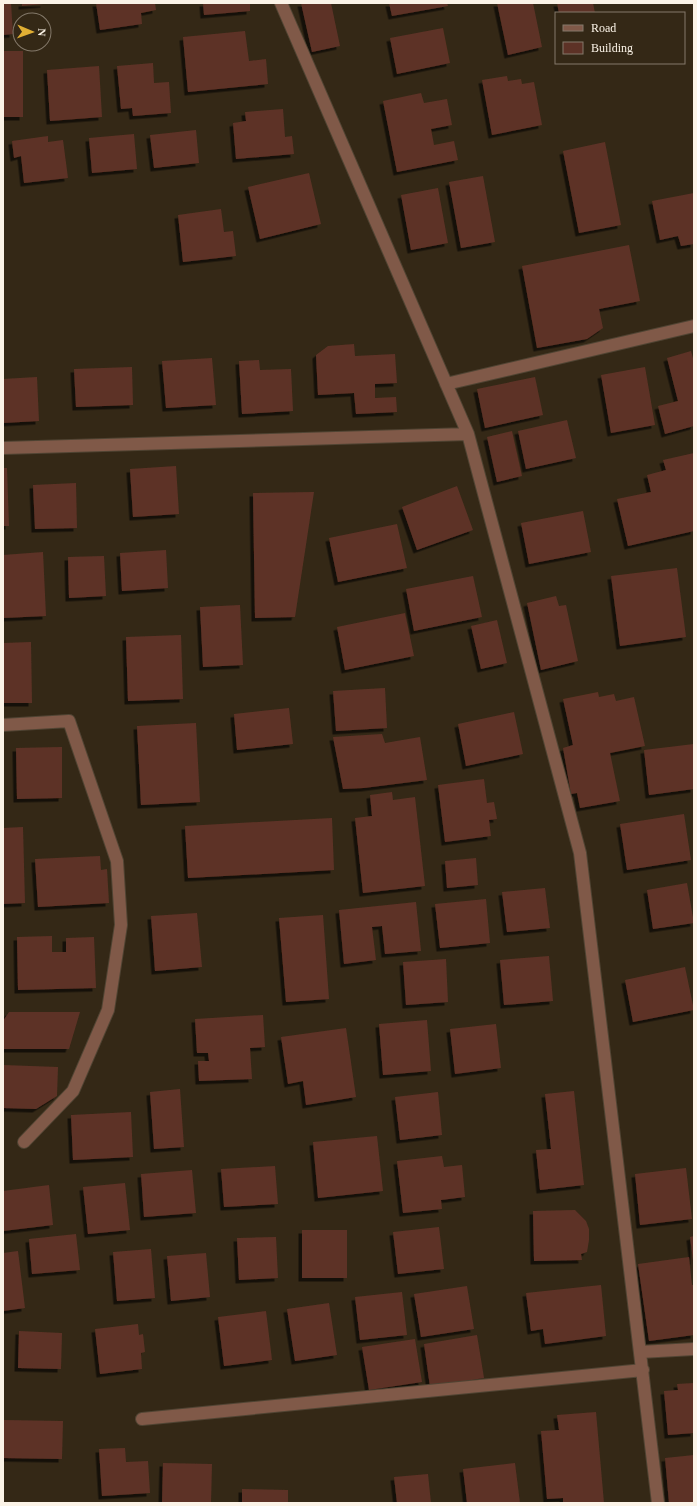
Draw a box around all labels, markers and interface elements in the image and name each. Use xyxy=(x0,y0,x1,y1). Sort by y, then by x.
north arrow xyxy=(12,12,52,52)
legend xyxy=(555,12,685,64)
text: Road xyxy=(591,21,616,35)
text: N xyxy=(36,28,48,37)
text: Building xyxy=(591,41,633,55)

